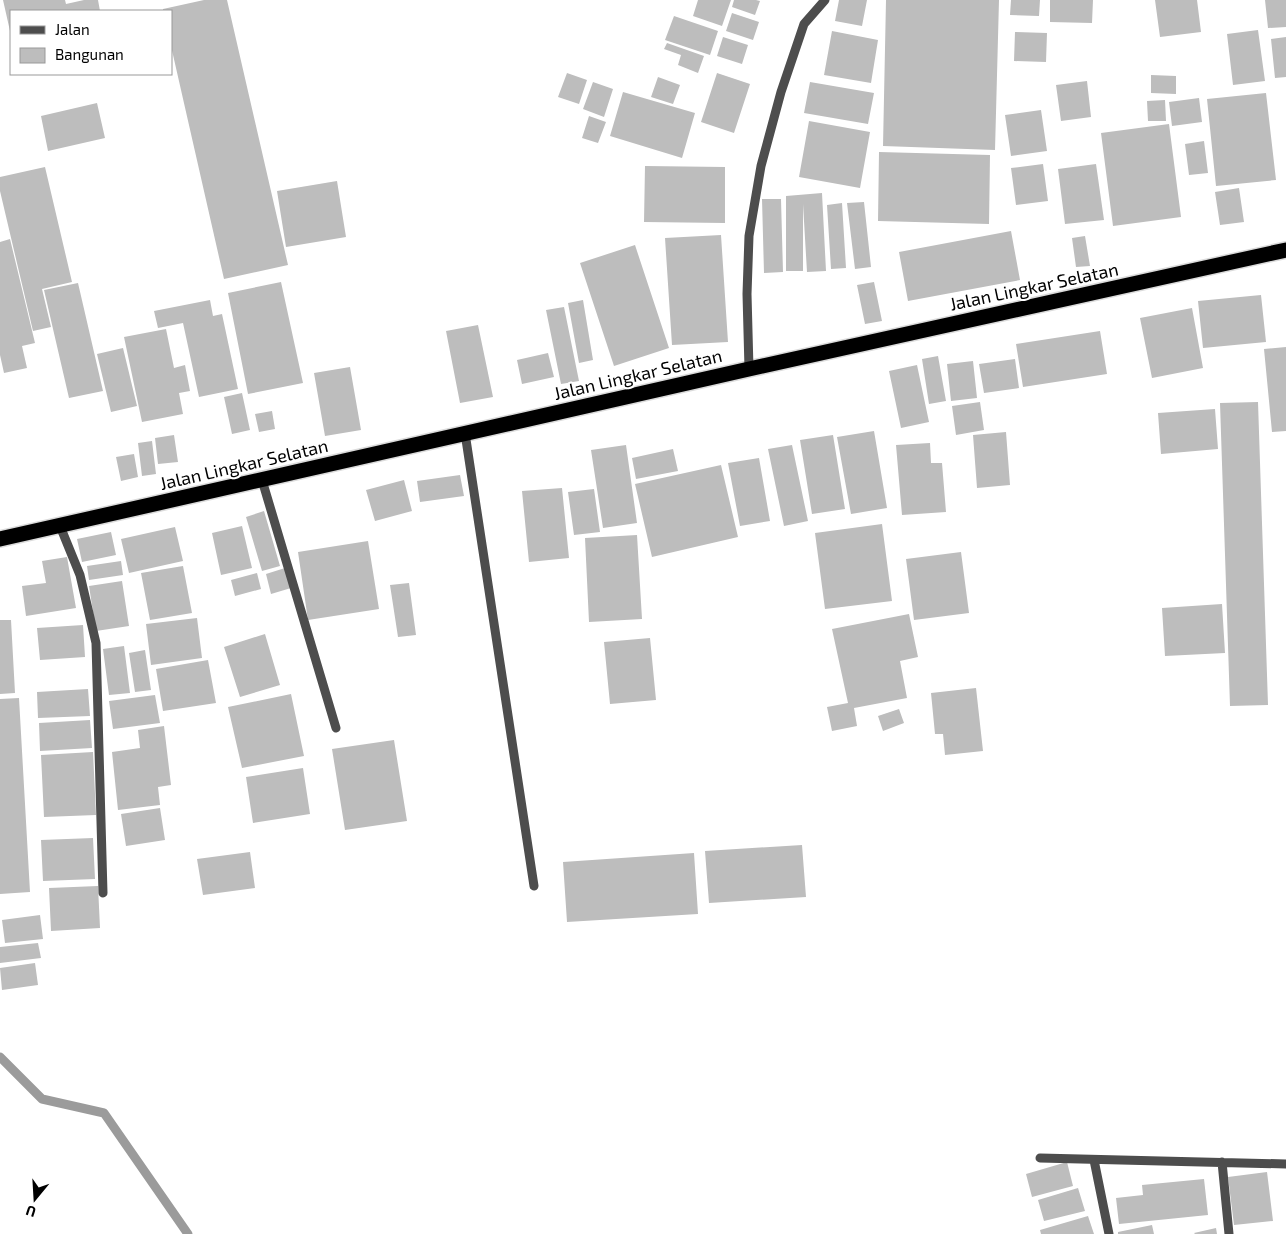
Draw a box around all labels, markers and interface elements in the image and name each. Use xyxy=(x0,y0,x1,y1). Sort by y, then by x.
legend xyxy=(10,10,172,75)
text: Jalan xyxy=(55,20,90,38)
text: Bangunan xyxy=(55,45,124,63)
street label: Jalan Lingkar Selatan xyxy=(947,257,1120,315)
street label: Jalan Lingkar Selatan xyxy=(551,344,724,404)
street label: Jalan Lingkar Selatan xyxy=(157,434,330,494)
north arrow xyxy=(10,1174,60,1224)
text: U xyxy=(24,1202,38,1221)

